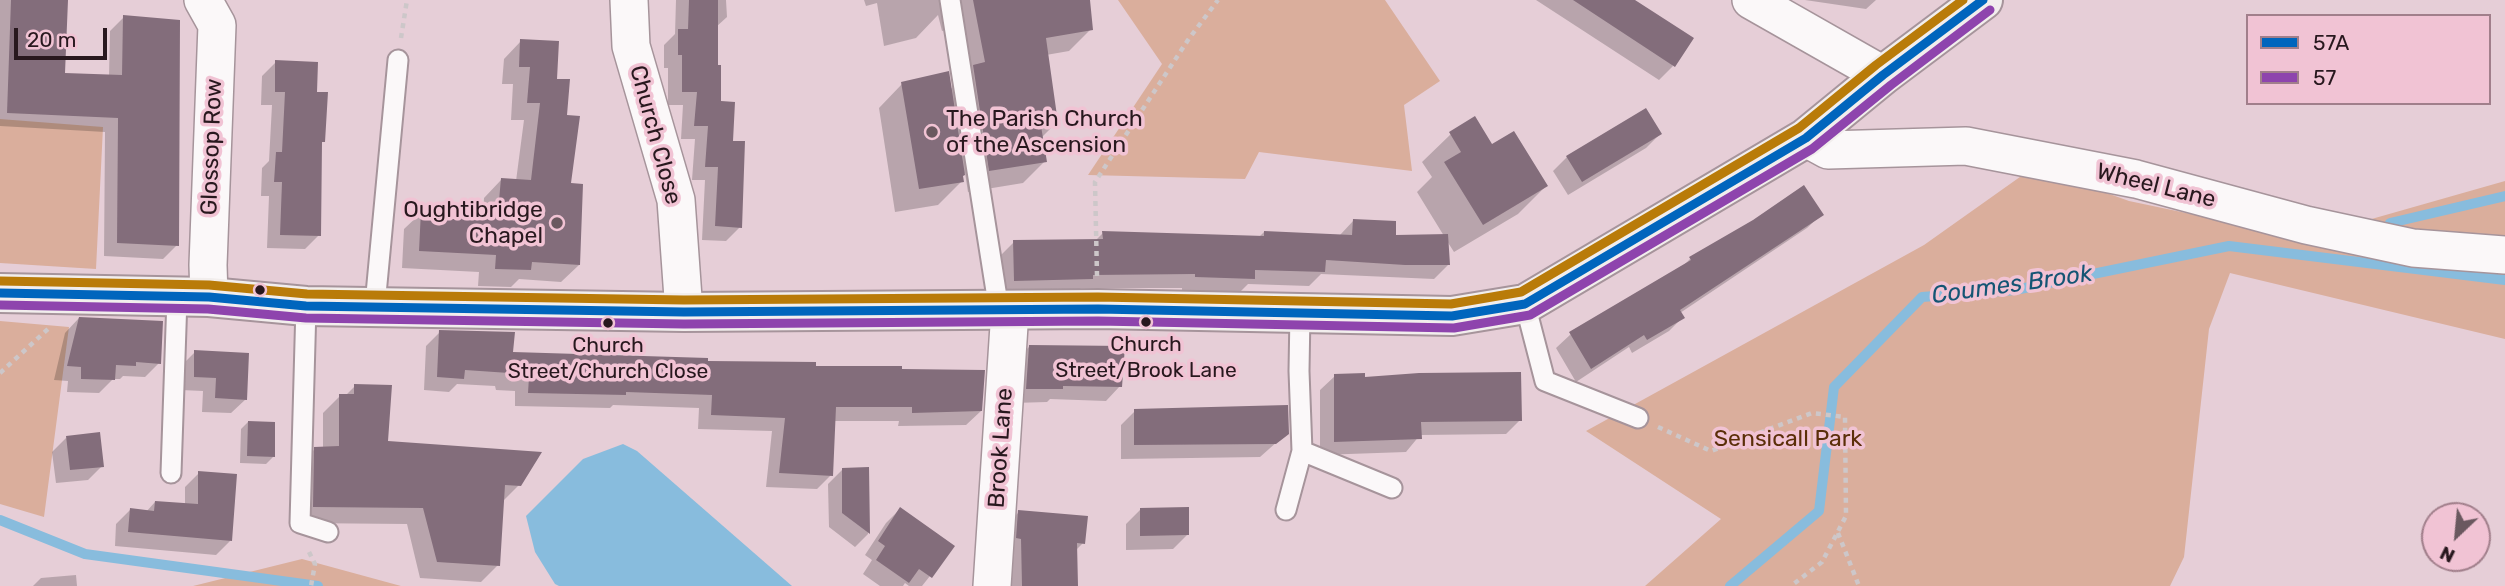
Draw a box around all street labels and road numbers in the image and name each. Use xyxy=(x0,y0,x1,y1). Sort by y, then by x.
street label: Church Close xyxy=(623,62,687,208)
street label: Glossop Row xyxy=(196,78,228,216)
street label: Wheel Lane xyxy=(2094,158,2218,214)
street label: Brook Lane xyxy=(983,387,1019,509)

